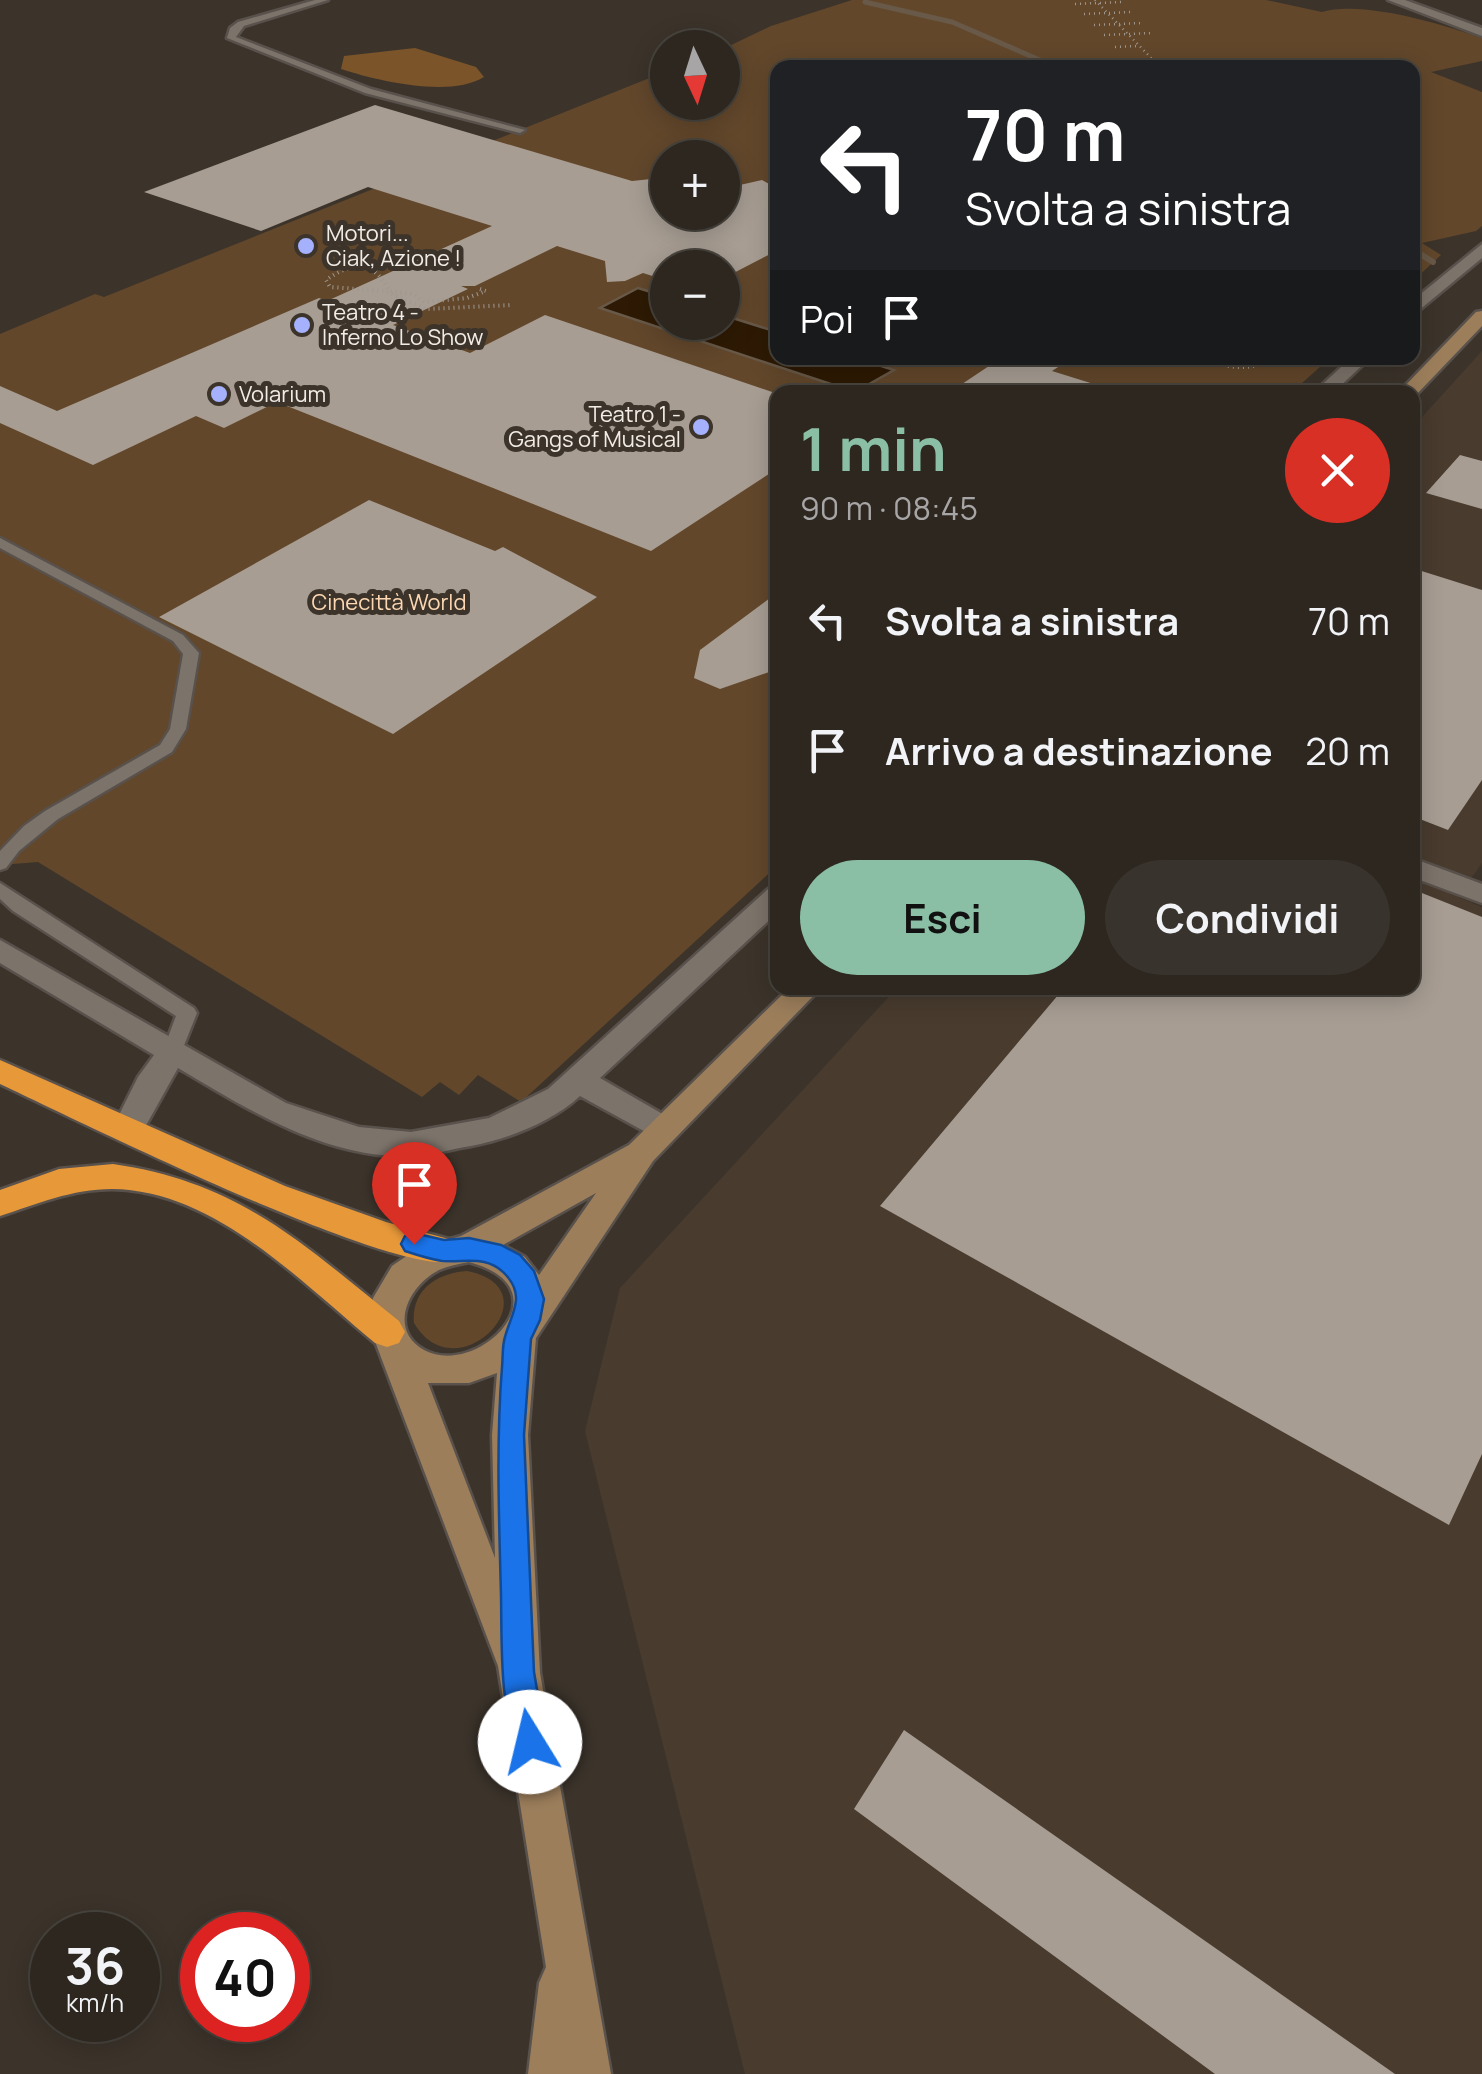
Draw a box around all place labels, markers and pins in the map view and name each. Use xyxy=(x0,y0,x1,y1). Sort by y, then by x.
place label: Motori... Ciak, Azione ! xyxy=(326,218,461,273)
marker: Motori... Ciak, Azione ! xyxy=(295,235,317,257)
place label: Teatro 4 - Inferno Lo Show xyxy=(322,297,484,352)
marker: Teatro 4 - Inferno Lo Show xyxy=(291,314,313,336)
place label: Volarium xyxy=(239,379,326,409)
marker: Volarium xyxy=(208,383,230,405)
place label: Teatro 1 - Gangs of Musical xyxy=(508,399,681,454)
marker: Teatro 1 - Gangs of Musical xyxy=(690,416,712,438)
pin xyxy=(372,1142,457,1245)

